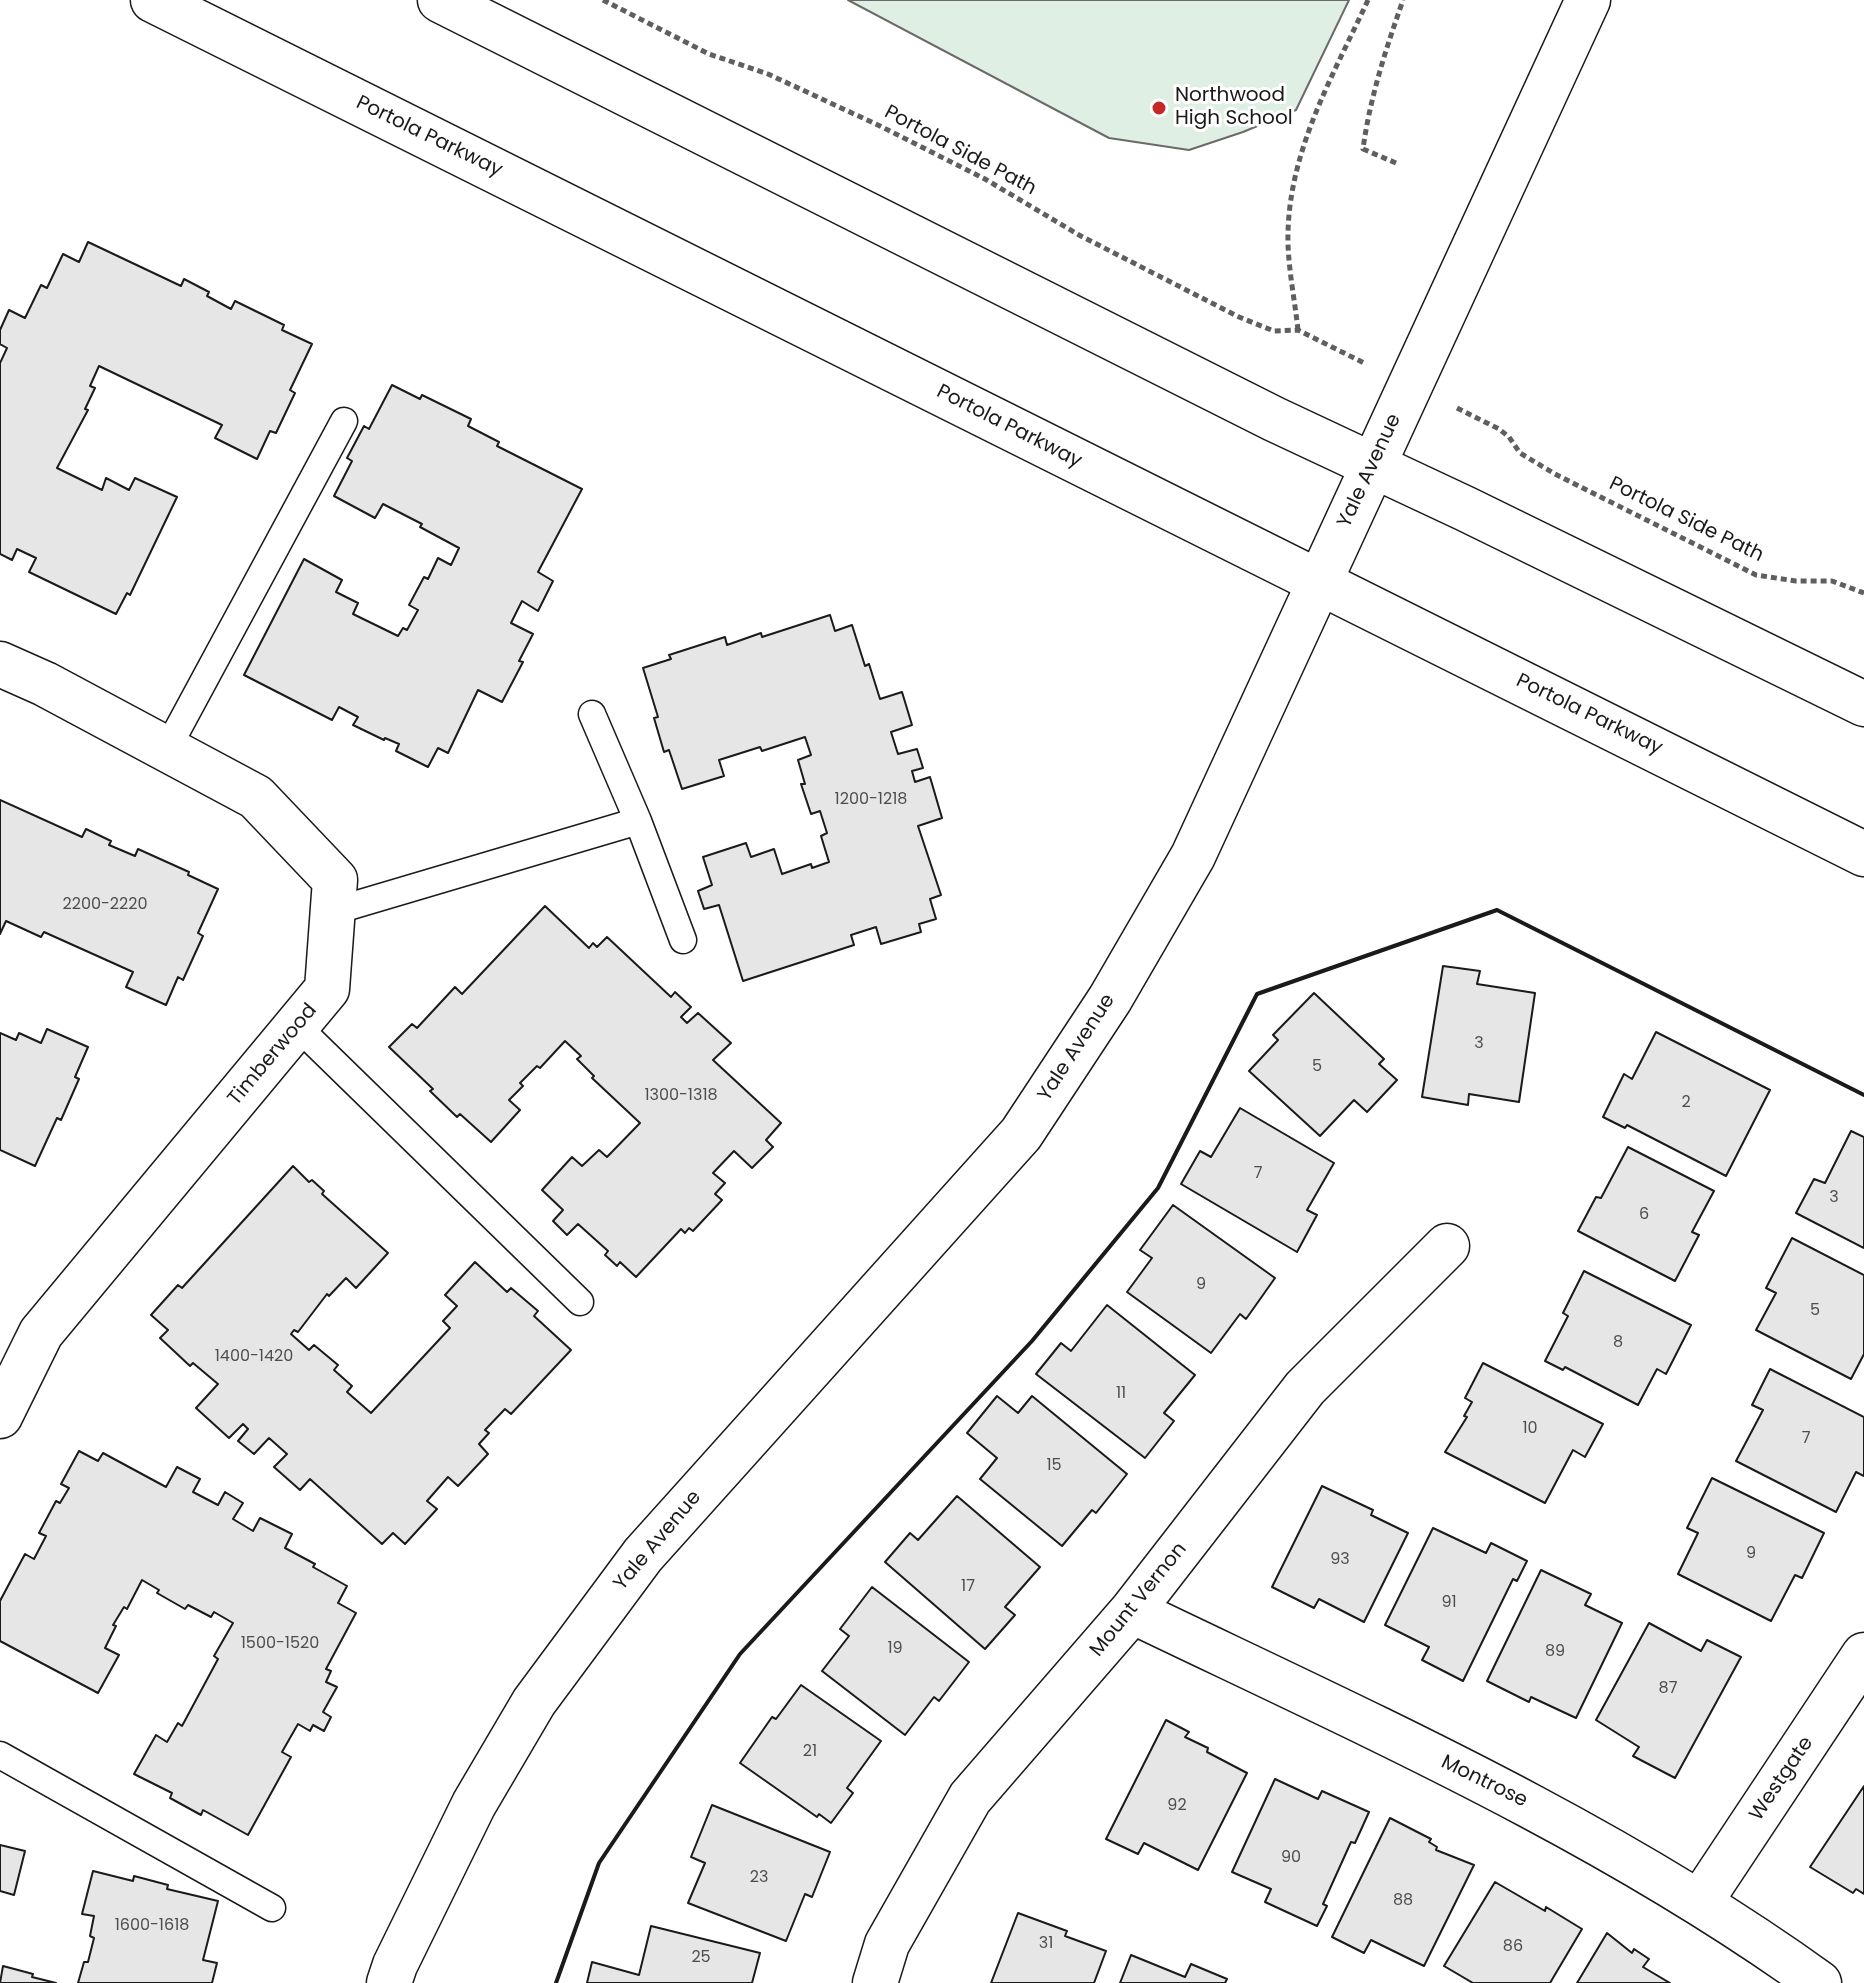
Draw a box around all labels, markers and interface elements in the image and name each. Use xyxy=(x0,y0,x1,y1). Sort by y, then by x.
place label: Northwood High School xyxy=(1175,84,1293,131)
street label: Portola Parkway xyxy=(352,91,506,183)
marker: Northwood High School xyxy=(1150,99,1168,117)
street label: Portola Side Path xyxy=(880,101,1040,201)
street label: Portola Parkway xyxy=(932,380,1086,474)
street label: Yale Avenue xyxy=(1333,410,1407,532)
street label: Portola Side Path xyxy=(1605,472,1767,568)
street label: Portola Parkway xyxy=(1512,669,1666,761)
house number: 1200-1218 xyxy=(835,790,907,810)
house number: 2200-2220 xyxy=(63,895,147,915)
street label: Yale Avenue xyxy=(1033,990,1121,1106)
street label: Timberwood xyxy=(224,999,322,1111)
house number: 3 xyxy=(1474,1034,1484,1054)
house number: 5 xyxy=(1312,1057,1322,1077)
house number: 1300-1318 xyxy=(644,1086,718,1106)
house number: 2 xyxy=(1681,1093,1691,1113)
house number: 7 xyxy=(1254,1164,1262,1184)
house number: 3 xyxy=(1829,1188,1839,1208)
house number: 6 xyxy=(1639,1205,1649,1225)
house number: 9 xyxy=(1196,1275,1206,1295)
house number: 5 xyxy=(1810,1301,1820,1321)
house number: 8 xyxy=(1613,1333,1623,1353)
house number: 1400-1420 xyxy=(215,1347,293,1367)
house number: 11 xyxy=(1116,1384,1126,1404)
house number: 10 xyxy=(1522,1419,1538,1439)
house number: 7 xyxy=(1802,1429,1810,1449)
house number: 15 xyxy=(1046,1456,1062,1476)
street label: Yale Avenue xyxy=(609,1486,707,1596)
street label: Mount Vernon xyxy=(1086,1538,1192,1662)
house number: 9 xyxy=(1746,1544,1756,1564)
house number: 93 xyxy=(1330,1550,1350,1570)
house number: 17 xyxy=(961,1577,975,1597)
house number: 91 xyxy=(1441,1593,1457,1613)
house number: 1500-1520 xyxy=(241,1634,319,1654)
house number: 19 xyxy=(887,1639,903,1659)
house number: 89 xyxy=(1545,1642,1565,1662)
house number: 87 xyxy=(1659,1679,1677,1699)
street label: Westgate xyxy=(1745,1732,1819,1826)
house number: 21 xyxy=(803,1742,817,1762)
street label: Montrose xyxy=(1437,1751,1531,1813)
house number: 92 xyxy=(1167,1796,1187,1816)
house number: 90 xyxy=(1281,1848,1301,1868)
house number: 23 xyxy=(750,1868,768,1888)
house number: 88 xyxy=(1393,1891,1413,1911)
house number: 1600-1618 xyxy=(115,1916,189,1936)
house number: 31 xyxy=(1039,1934,1053,1954)
house number: 86 xyxy=(1503,1937,1523,1957)
house number: 25 xyxy=(691,1948,711,1968)

